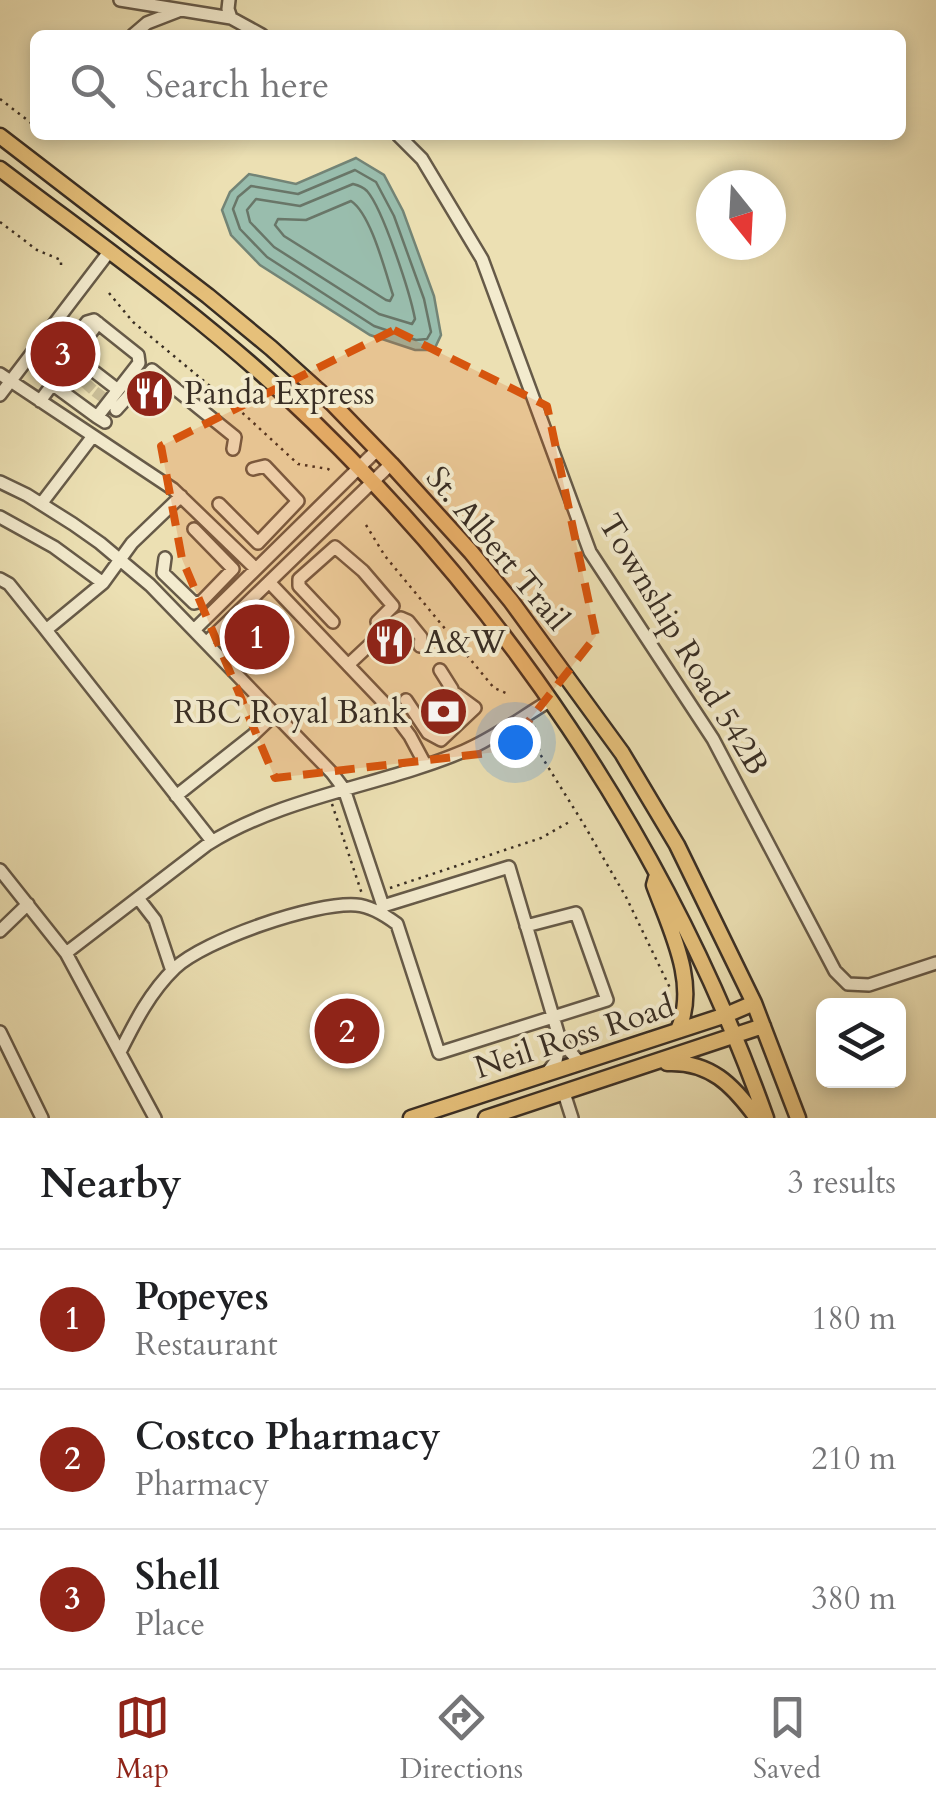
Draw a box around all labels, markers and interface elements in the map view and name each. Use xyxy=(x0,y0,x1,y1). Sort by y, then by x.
search box xyxy=(30,30,906,140)
icon: search xyxy=(65,58,120,113)
text: Search here xyxy=(145,59,329,111)
north arrow xyxy=(696,170,786,260)
pin: 3 xyxy=(30,316,96,392)
restaurant icon: Panda Express xyxy=(123,367,175,419)
place label: Panda Express xyxy=(184,372,375,416)
street label: St. Albert Trail xyxy=(415,457,579,640)
street label: Township Road 542B xyxy=(588,506,779,783)
pin: 1 xyxy=(224,600,290,674)
restaurant icon: A&W xyxy=(363,616,415,668)
place label: A&W xyxy=(424,621,507,665)
bank icon: RBC Royal Bank xyxy=(417,686,469,738)
place label: RBC Royal Bank xyxy=(173,691,408,735)
your location xyxy=(490,717,541,768)
street label: Neil Ross Road xyxy=(469,984,680,1090)
pin: 2 xyxy=(314,994,380,1068)
map controls xyxy=(816,998,906,1088)
button: layers xyxy=(816,998,906,1088)
text: Nearby xyxy=(40,1155,182,1212)
text: 3 results xyxy=(788,1161,896,1205)
text: Popeyes xyxy=(135,1271,269,1323)
text: 1 xyxy=(64,1297,81,1341)
text: 180 m xyxy=(811,1297,896,1341)
text: Restaurant xyxy=(135,1323,278,1367)
text: Costco Pharmacy xyxy=(135,1411,441,1463)
text: 2 xyxy=(64,1437,81,1481)
text: 210 m xyxy=(811,1437,896,1481)
text: Pharmacy xyxy=(135,1463,269,1507)
text: Shell xyxy=(135,1551,220,1603)
text: 3 xyxy=(64,1577,81,1621)
text: 380 m xyxy=(811,1577,896,1621)
text: Place xyxy=(135,1603,205,1647)
tab: Map xyxy=(115,1690,170,1788)
tab: Directions xyxy=(400,1690,523,1788)
tab: Saved xyxy=(753,1690,821,1788)

